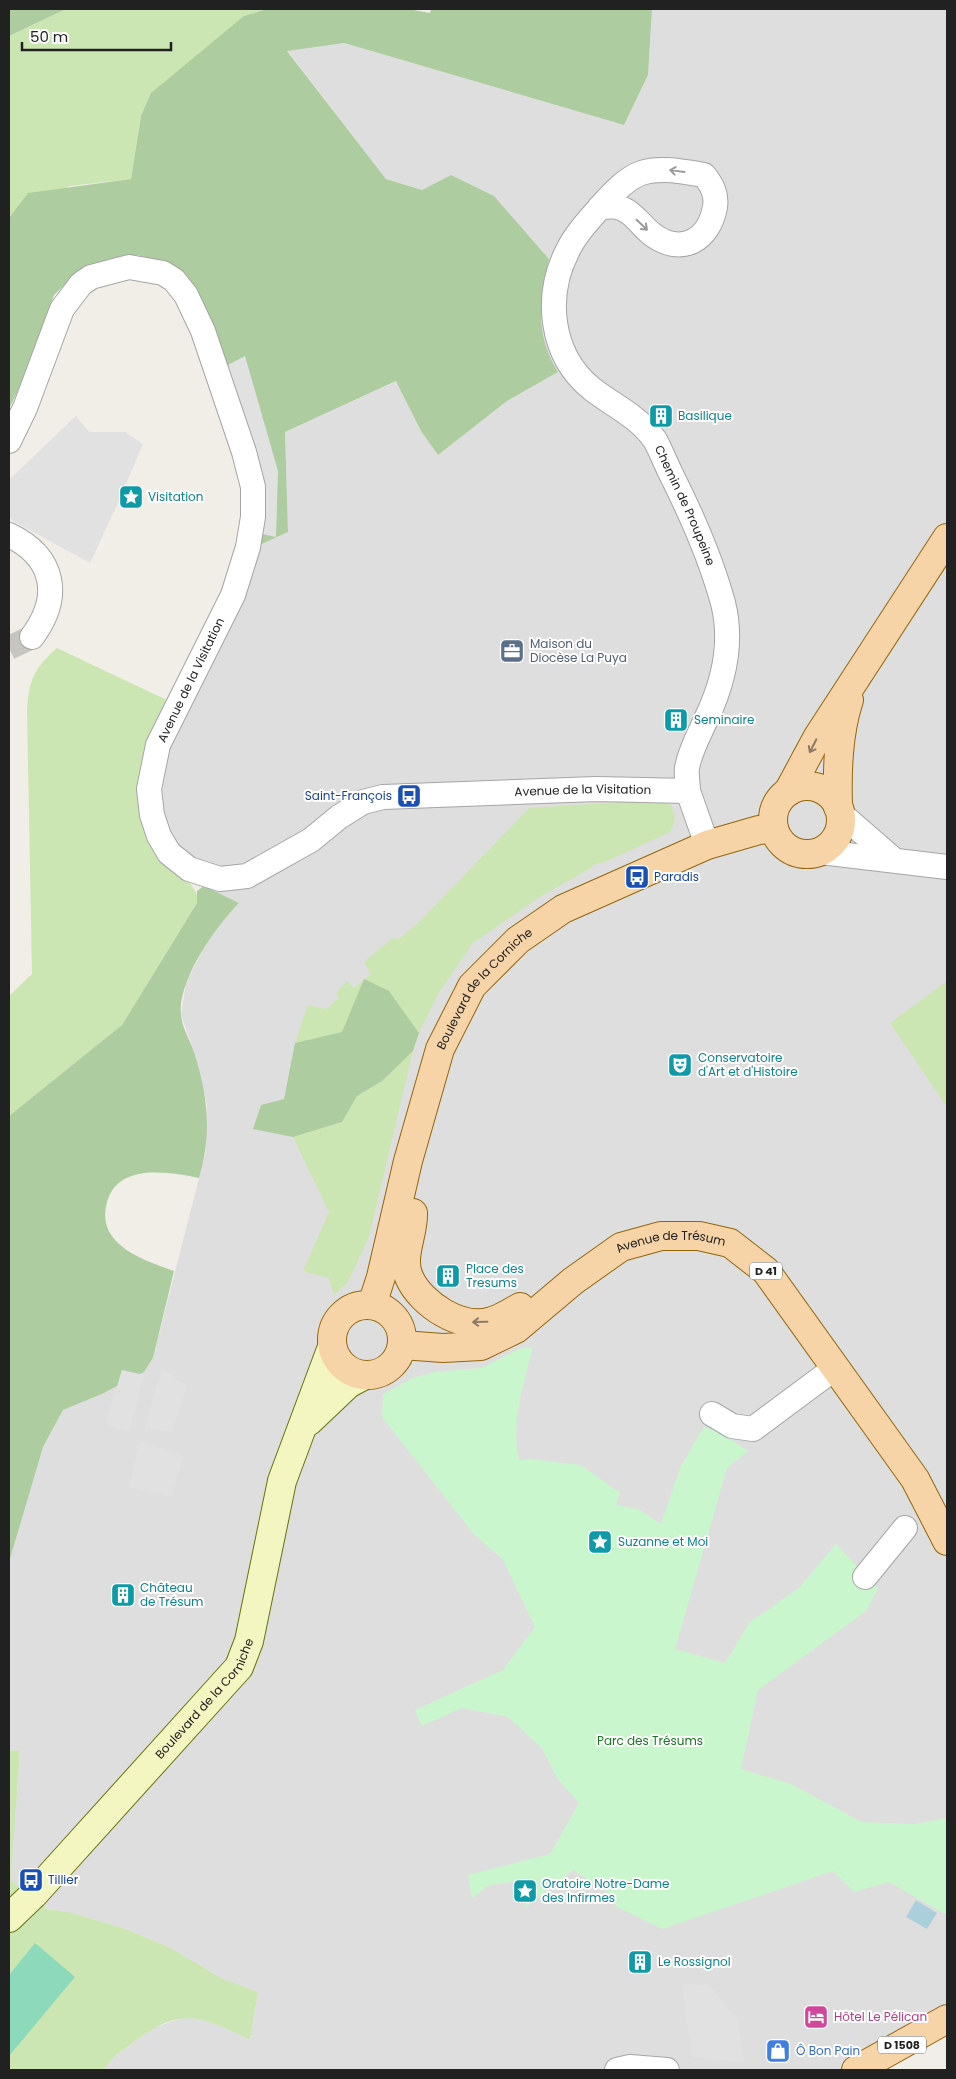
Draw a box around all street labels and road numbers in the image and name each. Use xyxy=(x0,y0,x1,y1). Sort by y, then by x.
street label: Chemin de Proupeine xyxy=(651,442,719,568)
street label: Avenue de la Visitation xyxy=(153,615,228,745)
street label: Avenue de la Visitation xyxy=(514,780,651,800)
street label: Boulevard de la Corniche xyxy=(432,924,536,1052)
street label: Avenue de Trésum xyxy=(611,1227,727,1257)
road number: D 41 xyxy=(750,1262,782,1280)
street label: Boulevard de la Corniche xyxy=(151,1636,257,1762)
road number: D 1508 xyxy=(878,2036,926,2054)

